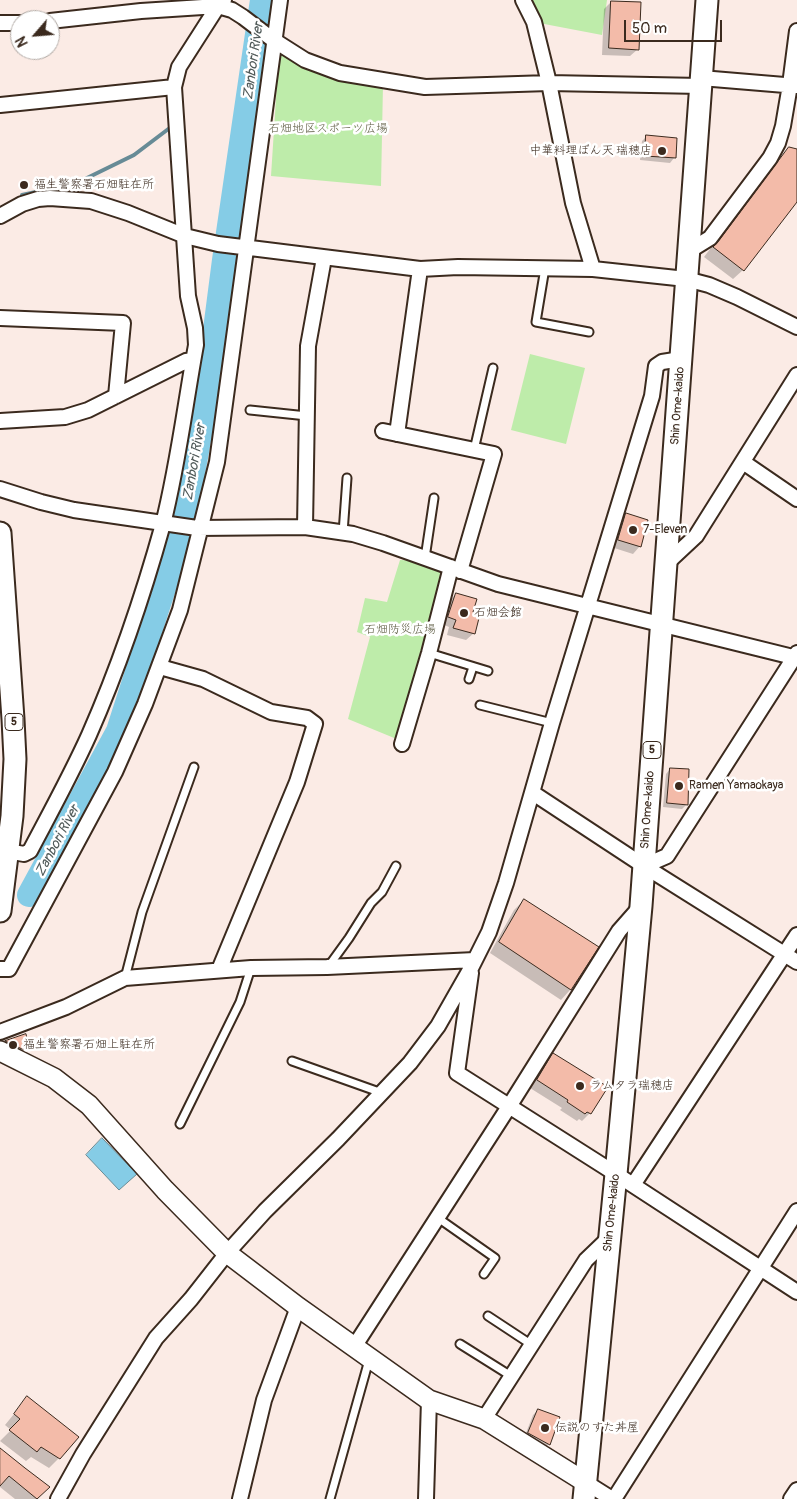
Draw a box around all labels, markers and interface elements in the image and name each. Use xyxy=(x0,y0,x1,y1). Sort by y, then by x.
north arrow xyxy=(10,10,60,60)
scale bar xyxy=(627,10,724,42)
text: 50 m xyxy=(632,19,667,38)
water label: Zanbori River xyxy=(240,21,268,101)
text: N xyxy=(12,34,32,50)
park label: 石畑地区スポーツ広場 xyxy=(268,122,388,136)
place label: 中華料理ぼん天 瑞穂店 xyxy=(529,144,652,158)
marker: 中華料理ぼん天 瑞穂店 xyxy=(656,145,668,157)
place label: 福生警察署石畑駐在所 xyxy=(34,178,154,192)
marker: 福生警察署石畑駐在所 xyxy=(18,179,30,191)
street label: Shin Ome-kaido xyxy=(668,366,688,446)
water label: Zanbori River xyxy=(180,422,210,502)
place label: 7-Eleven xyxy=(643,523,687,537)
marker: 7-Eleven xyxy=(627,524,639,536)
place label: 石畑会館 xyxy=(474,606,522,620)
marker: 石畑会館 xyxy=(458,607,470,619)
park label: 石畑防災広場 xyxy=(364,623,436,637)
road number: 5 xyxy=(5,714,23,730)
road number: 5 xyxy=(643,742,661,758)
street label: Shin Ome-kaido xyxy=(638,770,658,850)
place label: Ramen Yamaokaya xyxy=(689,779,783,793)
marker: Ramen Yamaokaya xyxy=(673,780,685,792)
water label: Zanbori River xyxy=(32,803,84,879)
place label: 福生警察署石畑上駐在所 xyxy=(23,1038,155,1052)
marker: 福生警察署石畑上駐在所 xyxy=(7,1039,19,1051)
place label: ラムタラ瑞穂店 xyxy=(590,1079,674,1093)
marker: ラムタラ瑞穂店 xyxy=(574,1080,586,1092)
street label: Shin Ome-kaido xyxy=(601,1173,623,1253)
place label: 伝説のすた丼屋 xyxy=(555,1421,639,1435)
marker: 伝説のすた丼屋 xyxy=(539,1422,551,1434)

